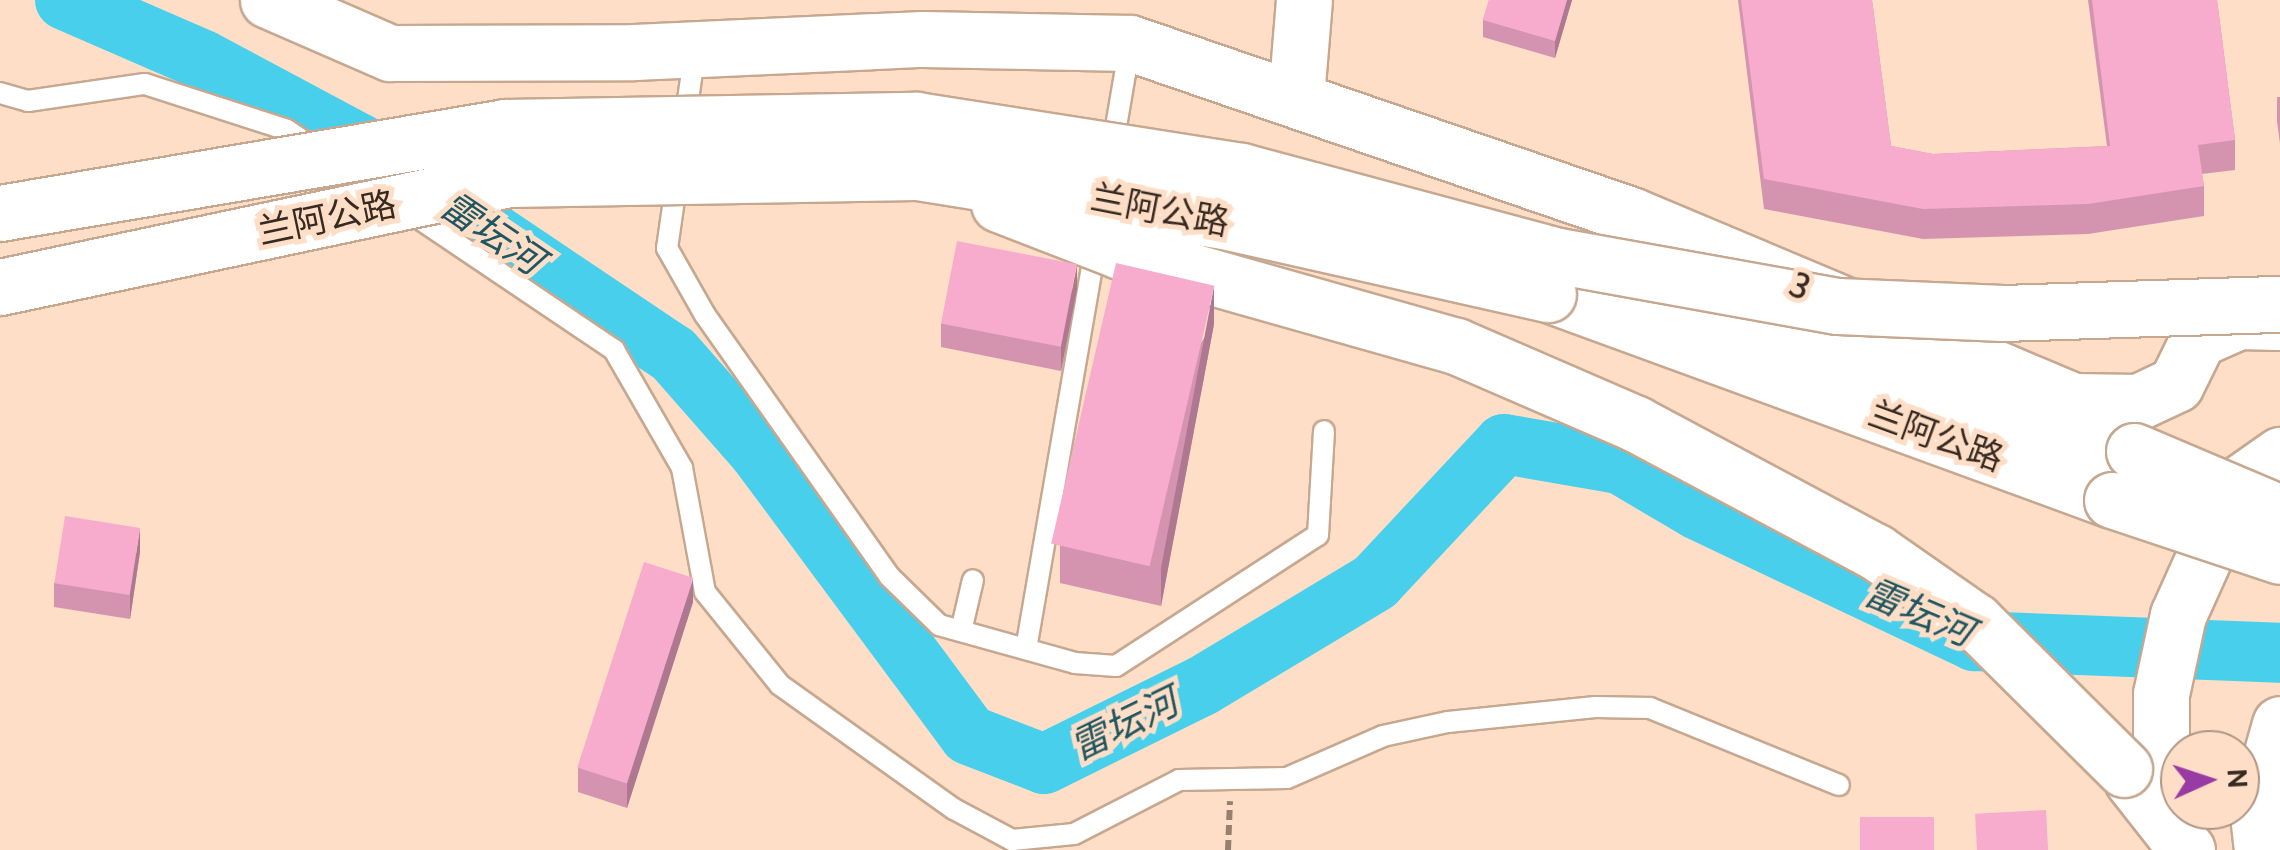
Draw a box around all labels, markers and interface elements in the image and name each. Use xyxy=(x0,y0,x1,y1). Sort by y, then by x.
street label: 兰阿公路 xyxy=(1087,176,1233,244)
water label: 雷坛河 xyxy=(432,182,552,284)
street label: 兰阿公路 xyxy=(254,183,400,253)
street label: 3 xyxy=(1783,263,1817,309)
street label: 兰阿公路 xyxy=(1863,392,2009,480)
water label: 雷坛河 xyxy=(1858,569,1980,655)
water label: 雷坛河 xyxy=(1063,679,1185,769)
north arrow xyxy=(2160,730,2260,830)
text: N xyxy=(2220,768,2255,789)

